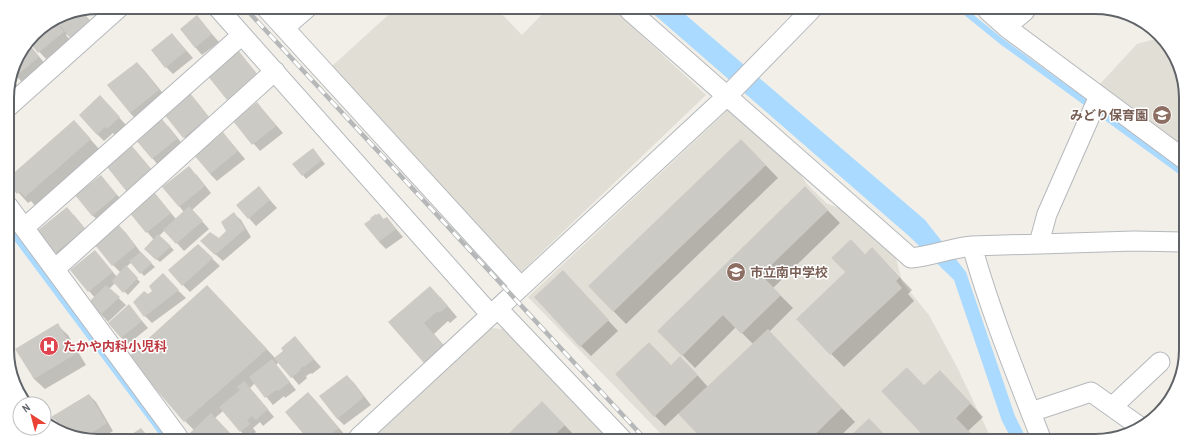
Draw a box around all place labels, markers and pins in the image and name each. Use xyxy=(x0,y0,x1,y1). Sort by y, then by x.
school or university icon: みどり保育園 xyxy=(1151,104,1173,126)
place label: みどり保育園 xyxy=(1070,107,1148,124)
school or university icon: 市立南中学校 xyxy=(725,261,747,283)
place label: 市立南中学校 xyxy=(750,264,828,281)
hospital icon: たかや内科小児科 xyxy=(38,335,60,357)
place label: たかや内科小児科 xyxy=(63,338,167,355)

